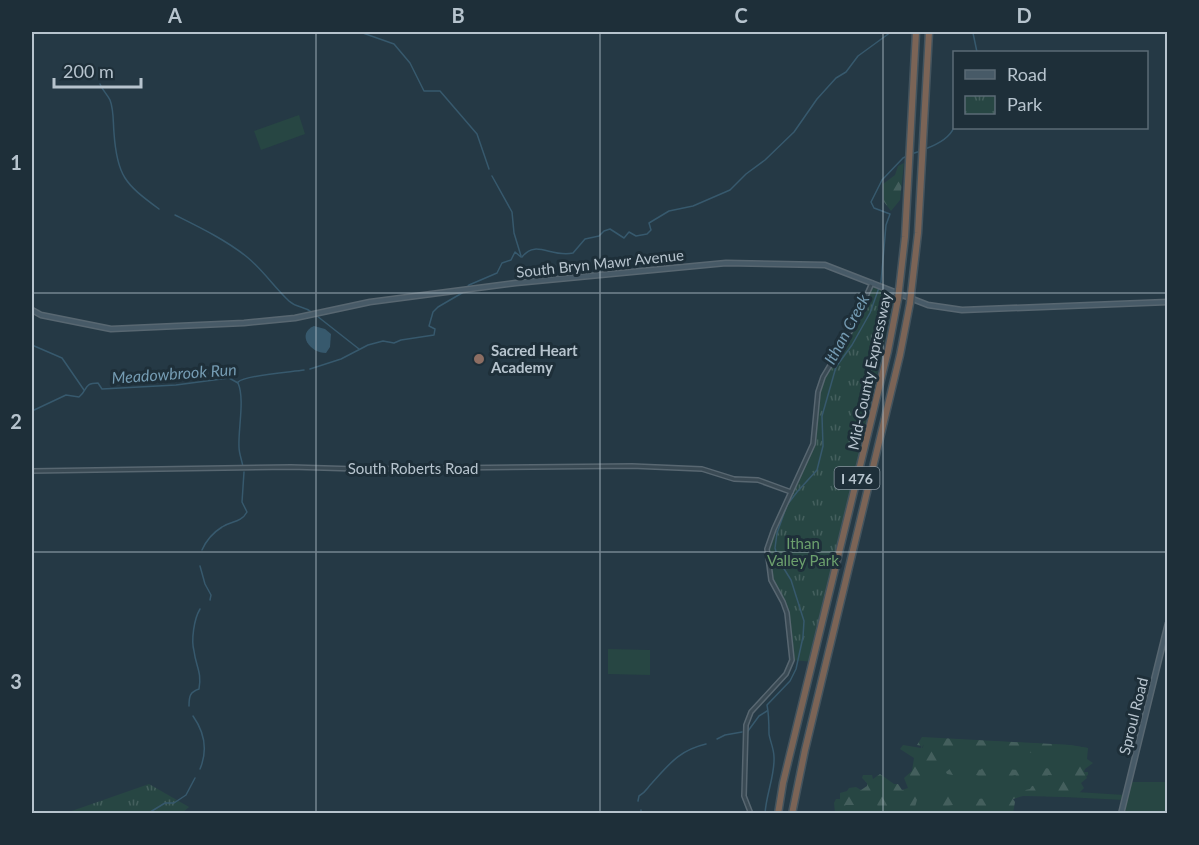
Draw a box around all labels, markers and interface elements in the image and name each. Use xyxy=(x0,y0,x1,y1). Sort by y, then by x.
text: A xyxy=(167,3,182,27)
text: B xyxy=(451,3,465,27)
text: C xyxy=(734,3,748,27)
text: D xyxy=(1016,3,1032,27)
scale bar xyxy=(54,51,141,89)
legend xyxy=(953,51,1148,129)
text: 200 m xyxy=(63,60,114,82)
text: Road xyxy=(1007,63,1047,85)
text: Park xyxy=(1007,93,1043,115)
text: 1 xyxy=(10,150,22,174)
street label: South Bryn Mawr Avenue xyxy=(515,245,685,281)
water label: Ithan Creek xyxy=(820,290,873,367)
street label: Mid-County Expressway xyxy=(844,290,895,451)
place label: Sacred Heart Academy xyxy=(490,341,578,376)
marker: Sacred Heart Academy xyxy=(472,352,486,366)
water label: Meadowbrook Run xyxy=(111,359,237,387)
text: 2 xyxy=(10,409,22,433)
street label: South Roberts Road xyxy=(348,459,478,477)
road number: I 476 xyxy=(834,467,880,489)
park label: Ithan Valley Park xyxy=(767,534,839,569)
text: 3 xyxy=(10,669,22,693)
street label: Sproul Road xyxy=(1115,675,1151,757)

